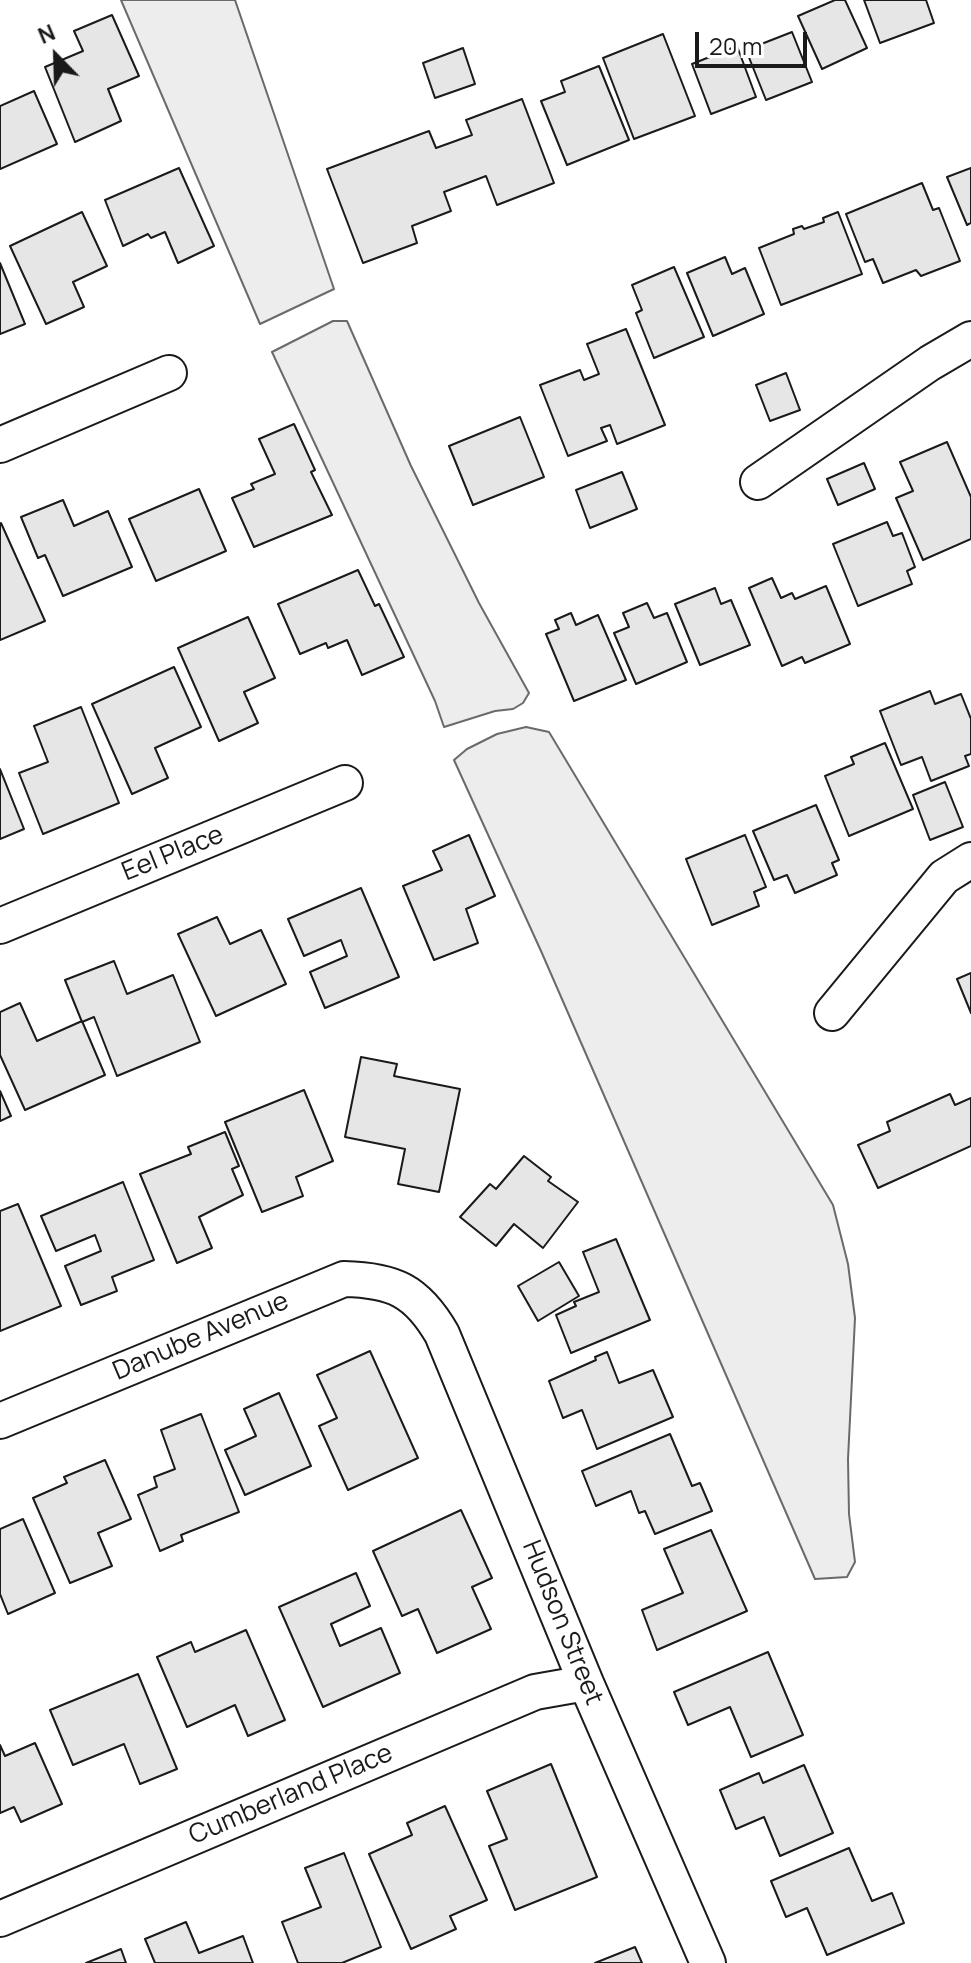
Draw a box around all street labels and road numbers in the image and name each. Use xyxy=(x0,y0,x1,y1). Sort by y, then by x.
street label: Eel Place xyxy=(118,820,228,888)
street label: Danube Avenue xyxy=(109,1286,293,1388)
street label: Hudson Street xyxy=(515,1536,609,1710)
street label: Cumberland Place xyxy=(185,1738,397,1852)

